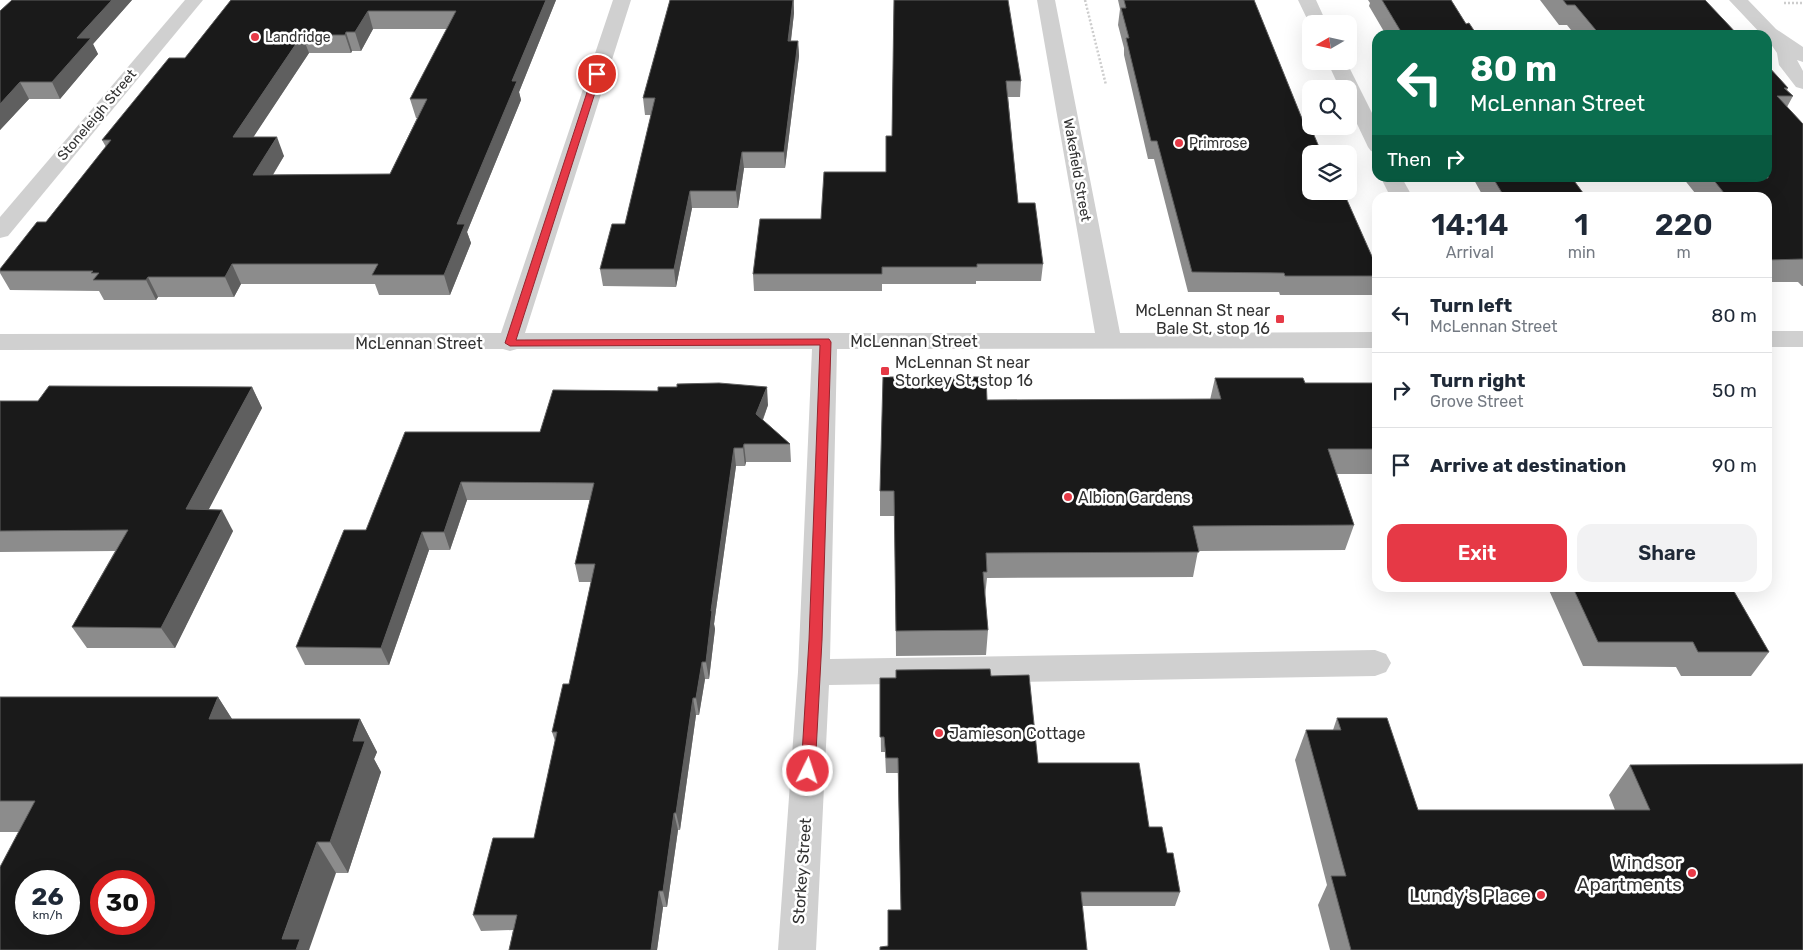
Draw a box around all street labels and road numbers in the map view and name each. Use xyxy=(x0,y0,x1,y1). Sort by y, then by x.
street label: Stoneleigh Street xyxy=(54,65,140,164)
street label: Wakefield Street xyxy=(1060,117,1095,223)
street label: McLennan Street xyxy=(850,332,978,351)
street label: McLennan Street xyxy=(355,334,483,353)
street label: Storkey Street xyxy=(789,817,815,925)

